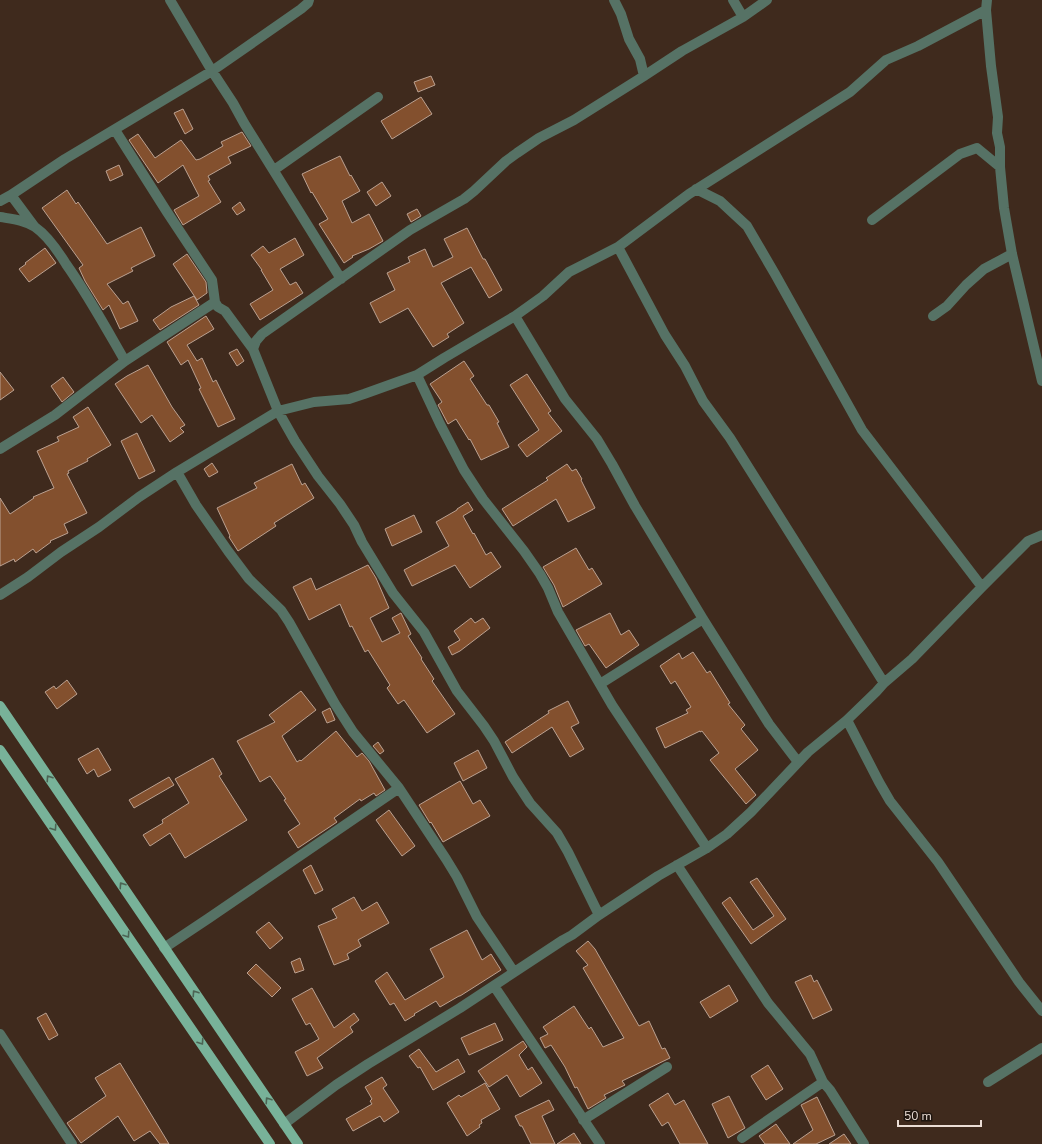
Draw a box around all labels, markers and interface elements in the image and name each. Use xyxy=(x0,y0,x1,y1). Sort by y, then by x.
one-way arrow xyxy=(46,775,54,782)
one-way arrow xyxy=(49,824,57,831)
one-way arrow xyxy=(120,883,127,890)
one-way arrow xyxy=(122,931,130,938)
one-way arrow xyxy=(192,990,200,997)
one-way arrow xyxy=(196,1038,203,1045)
one-way arrow xyxy=(266,1098,273,1105)
scale bar xyxy=(898,1102,981,1128)
text: 50 m xyxy=(904,1108,932,1124)

